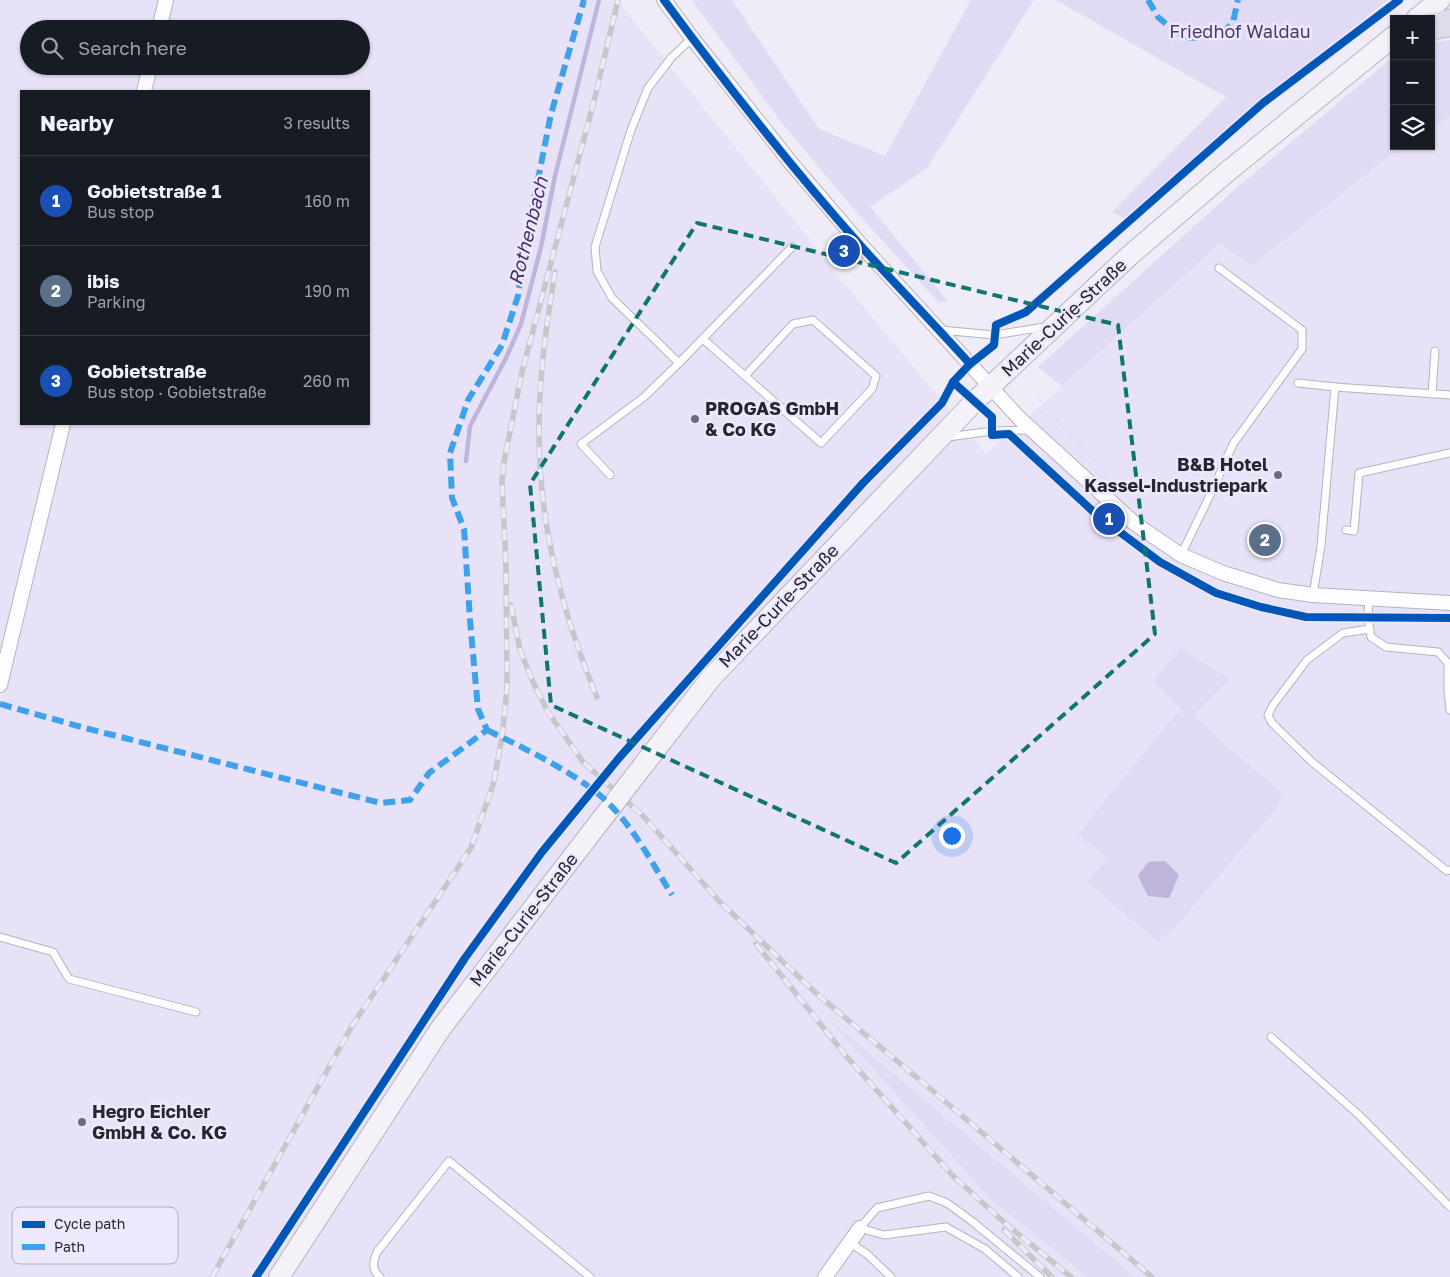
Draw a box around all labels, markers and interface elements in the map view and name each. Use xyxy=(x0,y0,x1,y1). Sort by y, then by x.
map controls xyxy=(1390,15,1435,150)
button: + xyxy=(1390,15,1435,60)
search box xyxy=(20,20,370,75)
park label: Friedhof Waldau xyxy=(1169,20,1311,42)
icon: search xyxy=(38,34,66,62)
text: Search here xyxy=(78,36,187,59)
button: − xyxy=(1390,60,1435,105)
button: layers xyxy=(1390,105,1435,150)
text: Nearby xyxy=(40,110,114,136)
text: 3 results xyxy=(283,113,350,133)
water label: Rothenbach xyxy=(503,173,552,287)
text: Gobietstraße 1 xyxy=(87,179,221,202)
text: 1 xyxy=(52,191,60,211)
text: 160 m xyxy=(304,191,350,211)
text: Bus stop xyxy=(87,202,154,222)
pin: 3 xyxy=(828,232,860,270)
street label: Marie-Curie-Straße xyxy=(996,254,1131,381)
text: ibis xyxy=(87,269,120,292)
text: 2 xyxy=(51,281,61,301)
text: 190 m xyxy=(304,281,350,301)
text: Parking xyxy=(87,292,146,312)
text: Gobietstraße xyxy=(87,359,207,382)
text: 3 xyxy=(51,371,61,391)
text: 260 m xyxy=(303,371,350,391)
text: Bus stop · Gobietstraße xyxy=(87,382,266,402)
place label: PROGAS GmbH & Co KG xyxy=(705,397,839,440)
marker: PROGAS GmbH & Co KG xyxy=(689,413,701,425)
place label: B&B Hotel Kassel-Industriepark xyxy=(1084,453,1269,496)
marker: B&B Hotel Kassel-Industriepark xyxy=(1272,469,1284,481)
pin: 1 xyxy=(1093,500,1125,538)
pin: 2 xyxy=(1249,521,1281,559)
street label: Marie-Curie-Straße xyxy=(714,539,843,672)
your location xyxy=(939,823,965,849)
street label: Marie-Curie-Straße xyxy=(464,848,582,990)
place label: Hegro Eichler GmbH & Co. KG xyxy=(92,1100,227,1143)
marker: Hegro Eichler GmbH & Co. KG xyxy=(76,1116,88,1128)
legend xyxy=(12,1207,178,1264)
text: Cycle path xyxy=(54,1215,125,1232)
text: Path xyxy=(54,1238,85,1255)

